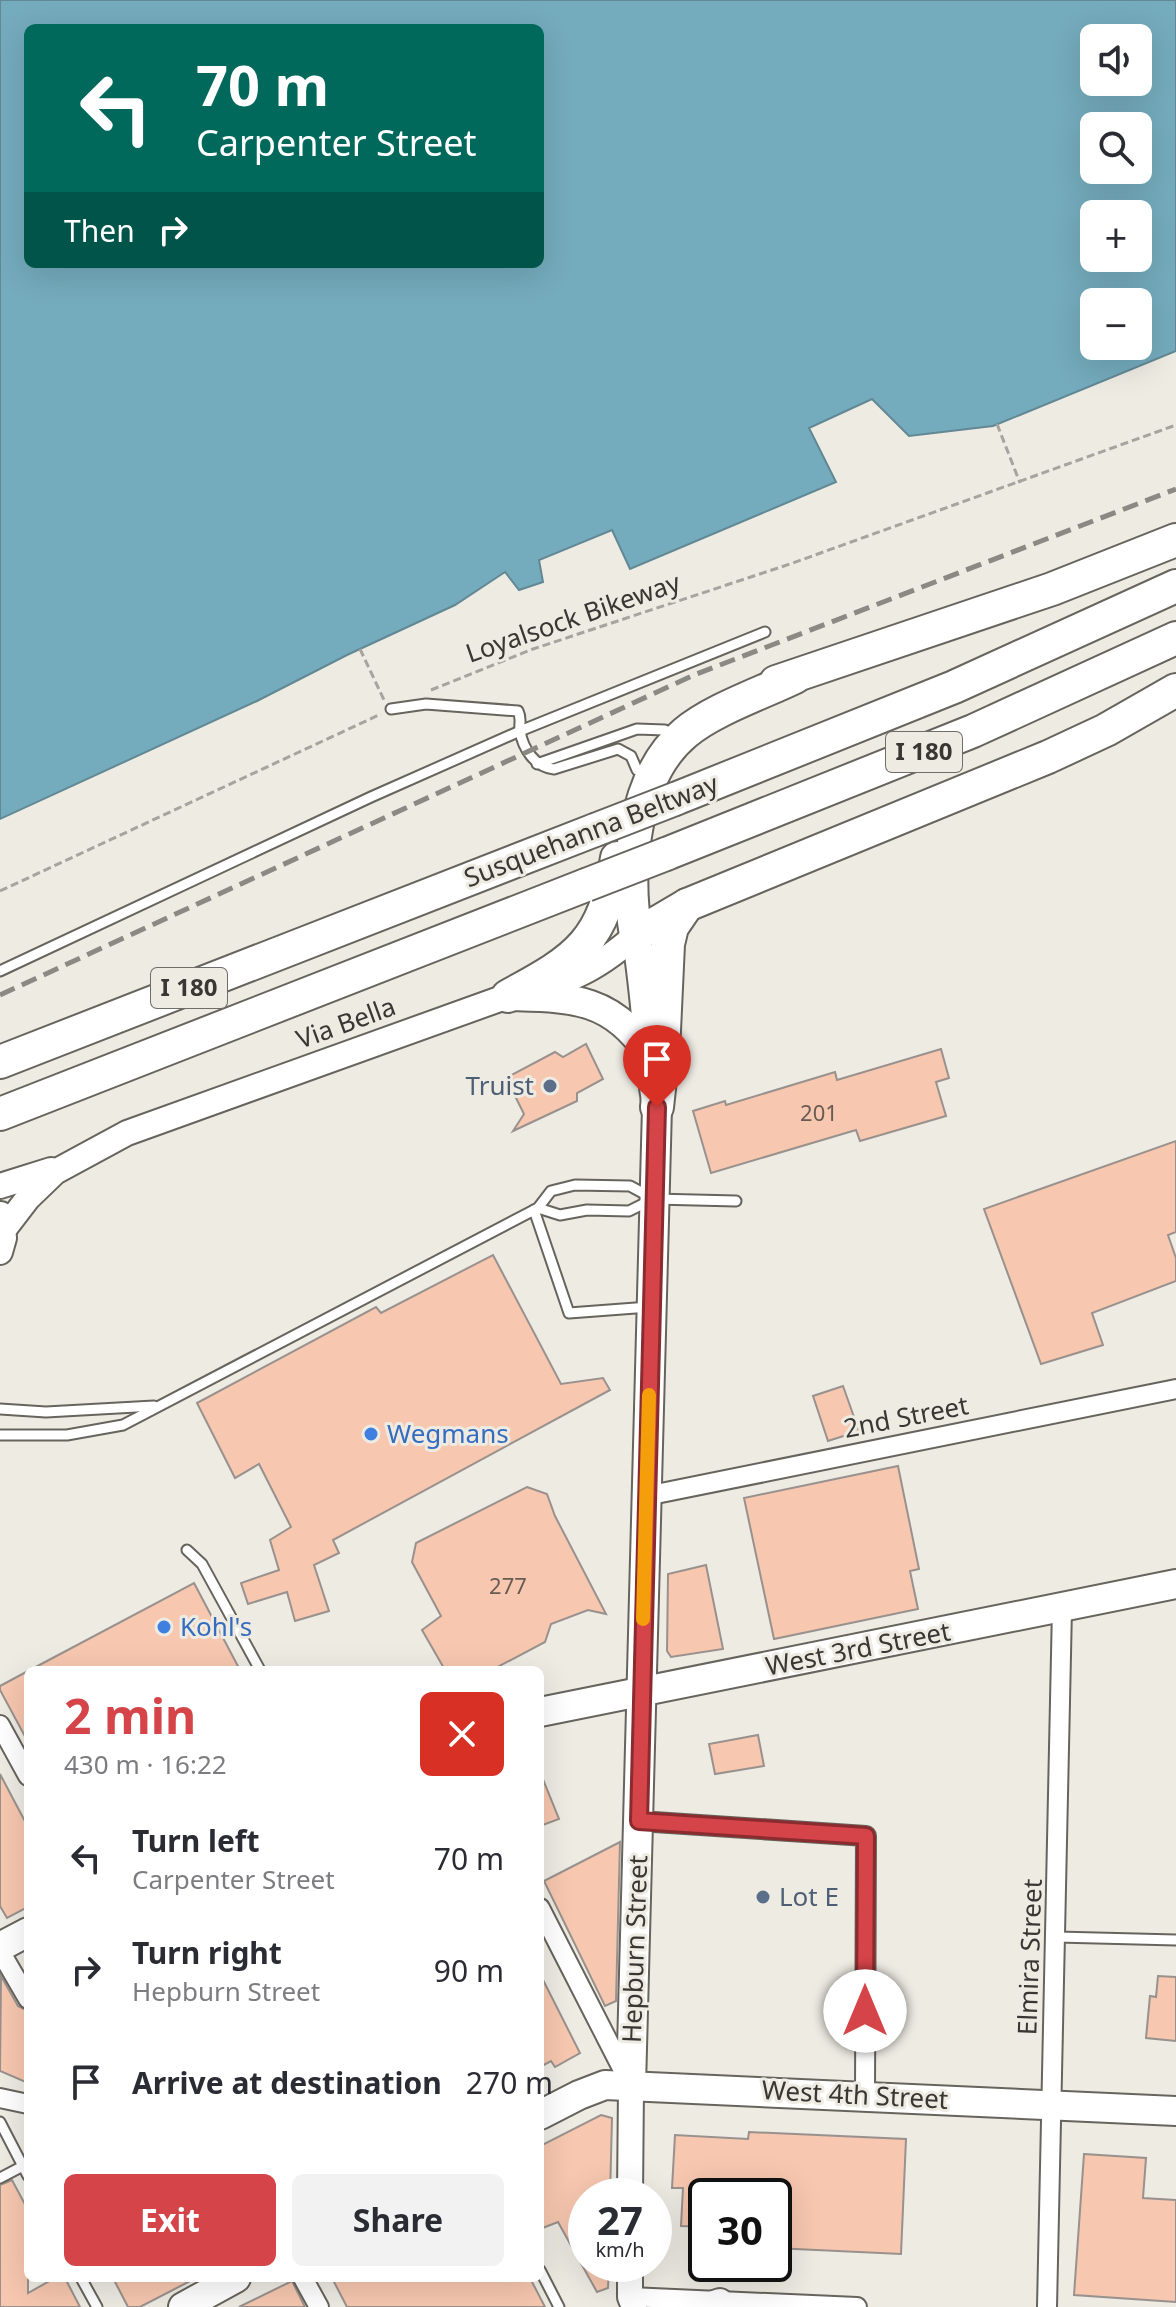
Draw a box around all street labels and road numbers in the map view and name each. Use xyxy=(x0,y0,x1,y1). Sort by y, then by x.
street label: Loyalsock Bikeway xyxy=(461,563,685,671)
road number: I 180 xyxy=(886,732,962,772)
street label: Susquehanna Beltway xyxy=(458,765,724,895)
road number: I 180 xyxy=(151,968,227,1008)
street label: Via Bella xyxy=(291,987,400,1057)
street label: 2nd Street xyxy=(840,1386,971,1446)
street label: West 3rd Street xyxy=(762,1612,953,1684)
street label: Hepburn Street xyxy=(613,1854,655,2044)
street label: Elmira Street xyxy=(1008,1878,1050,2036)
street label: West 4th Street xyxy=(761,2071,949,2117)

